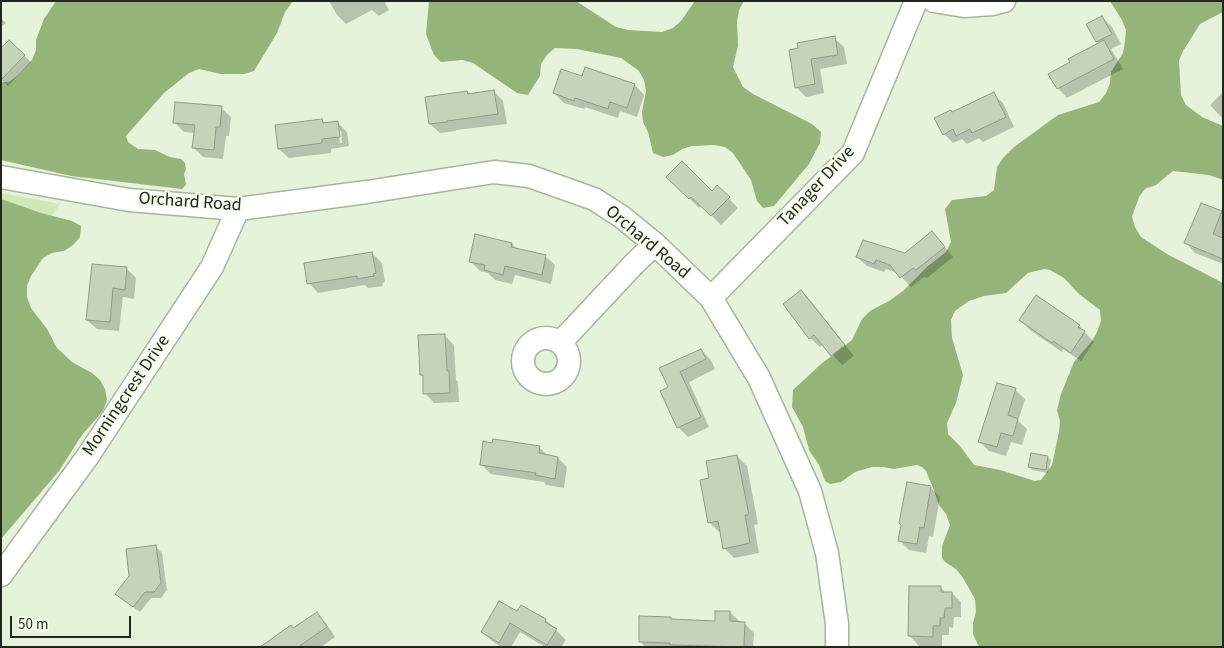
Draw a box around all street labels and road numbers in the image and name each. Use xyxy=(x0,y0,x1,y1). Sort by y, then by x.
street label: Tanager Drive xyxy=(774,142,860,232)
street label: Orchard Road xyxy=(138,189,242,217)
street label: Orchard Road xyxy=(600,202,694,284)
street label: Morningcrest Drive xyxy=(79,331,175,461)

